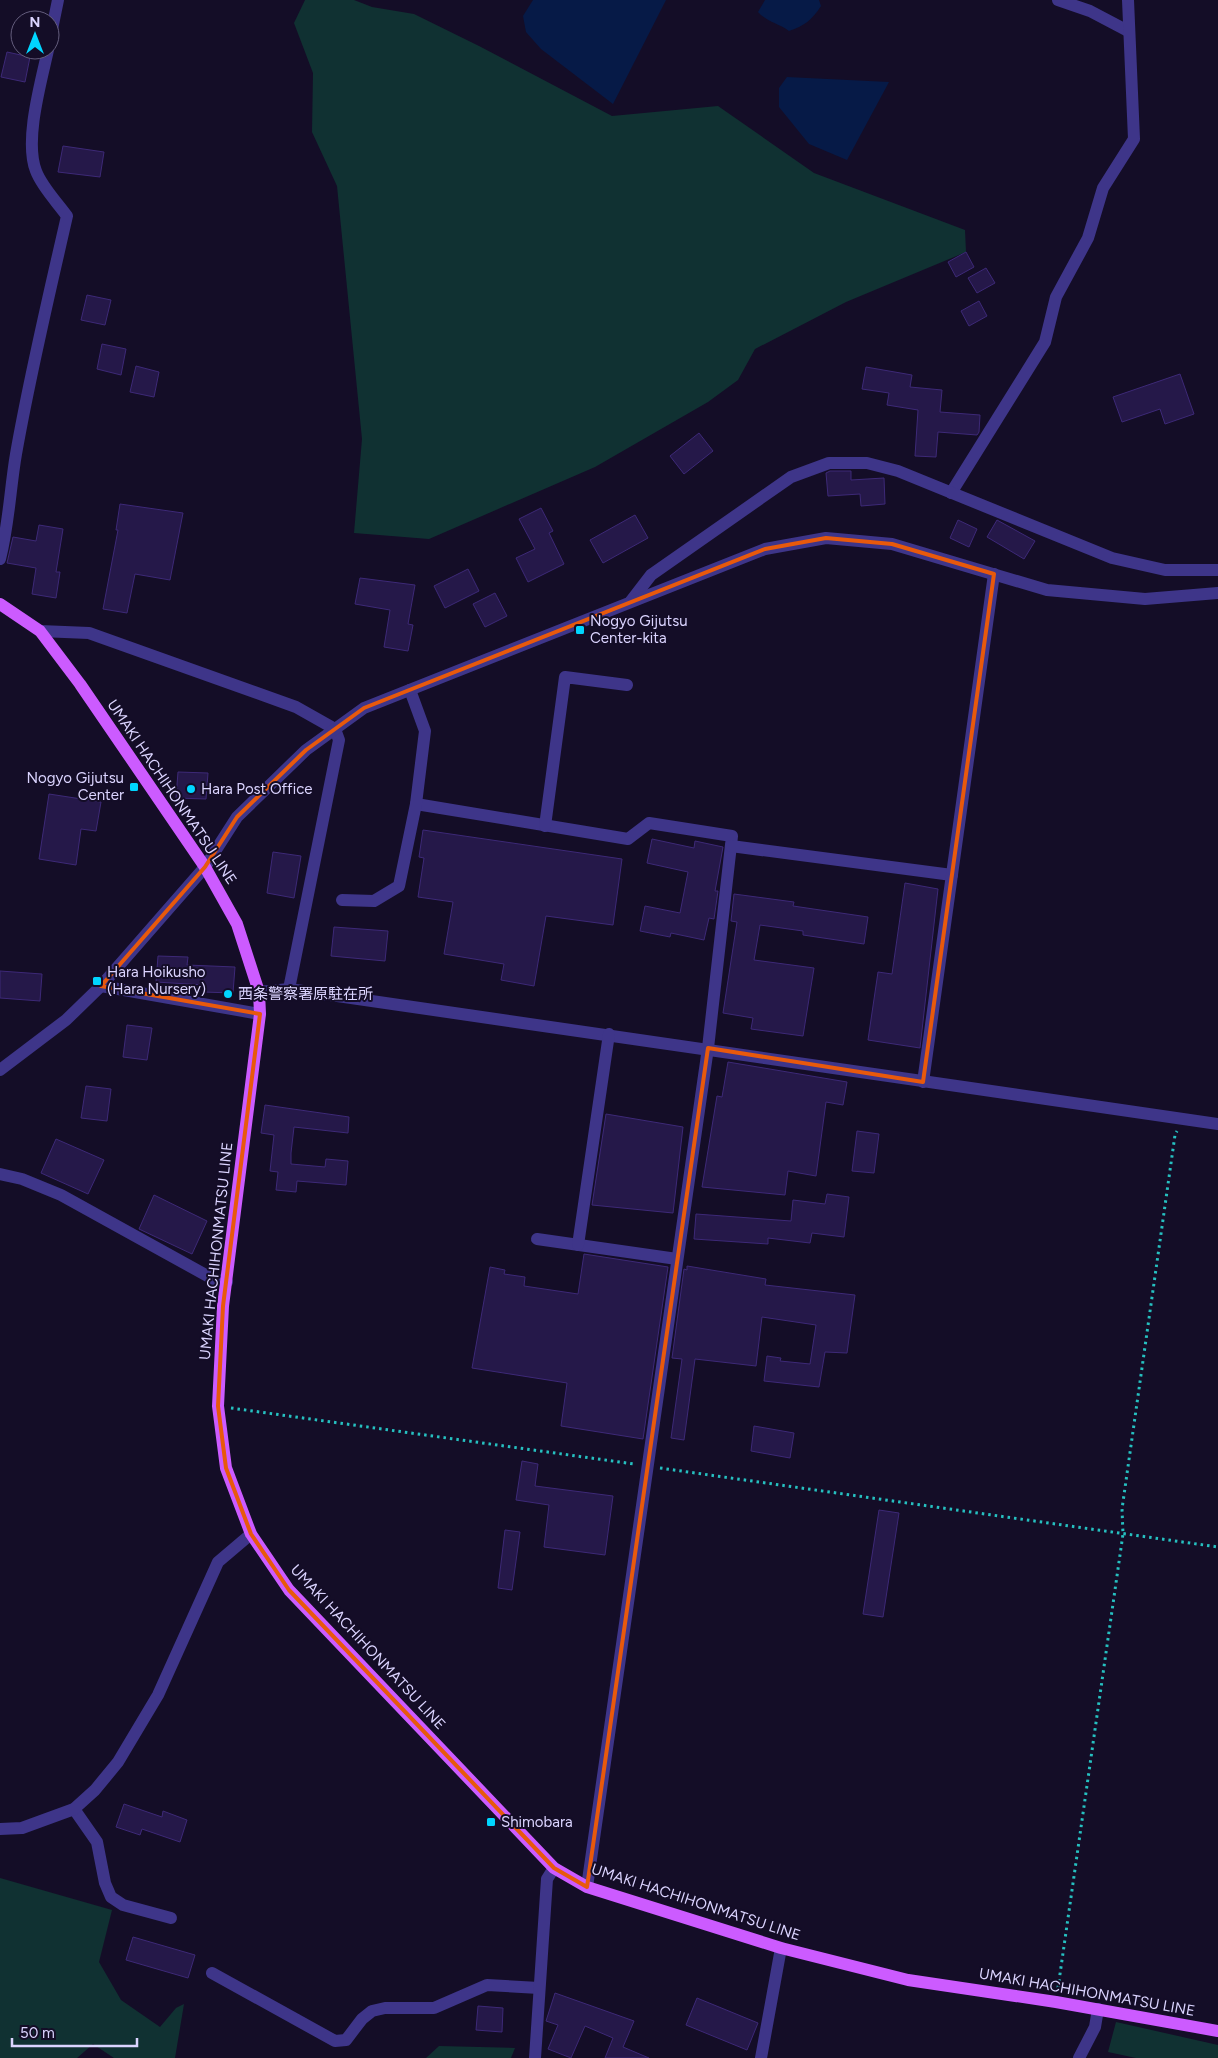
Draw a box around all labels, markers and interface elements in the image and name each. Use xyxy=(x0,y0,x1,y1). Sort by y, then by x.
north arrow xyxy=(10,10,60,60)
text: N xyxy=(30,14,40,31)
place label: Nogyo Gijutsu Center-kita xyxy=(590,612,688,647)
marker: Nogyo Gijutsu Center-kita xyxy=(574,624,586,636)
street label: UMAKI HACHIHONMATSU LINE xyxy=(103,696,241,888)
place label: Nogyo Gijutsu Center xyxy=(26,769,124,804)
place label: Hara Post Office xyxy=(201,780,312,798)
marker: Nogyo Gijutsu Center xyxy=(128,781,140,793)
marker: Hara Post Office xyxy=(185,783,197,795)
place label: Hara Hoikusho (Hara Nursery) xyxy=(107,963,206,998)
marker: Hara Hoikusho (Hara Nursery) xyxy=(91,975,103,987)
place label: 西条警察署原駐在所 xyxy=(238,985,373,1003)
marker: 西条警察署原駐在所 xyxy=(222,988,234,1000)
street label: UMAKI HACHIHONMATSU LINE xyxy=(196,1141,236,1361)
street label: UMAKI HACHIHONMATSU LINE xyxy=(287,1561,449,1733)
place label: Shimobara xyxy=(501,1813,573,1831)
marker: Shimobara xyxy=(485,1816,497,1828)
street label: UMAKI HACHIHONMATSU LINE xyxy=(589,1860,803,1944)
street label: UMAKI HACHIHONMATSU LINE xyxy=(978,1964,1196,2020)
scale bar xyxy=(12,2016,138,2048)
text: 50 m xyxy=(20,2024,55,2042)

